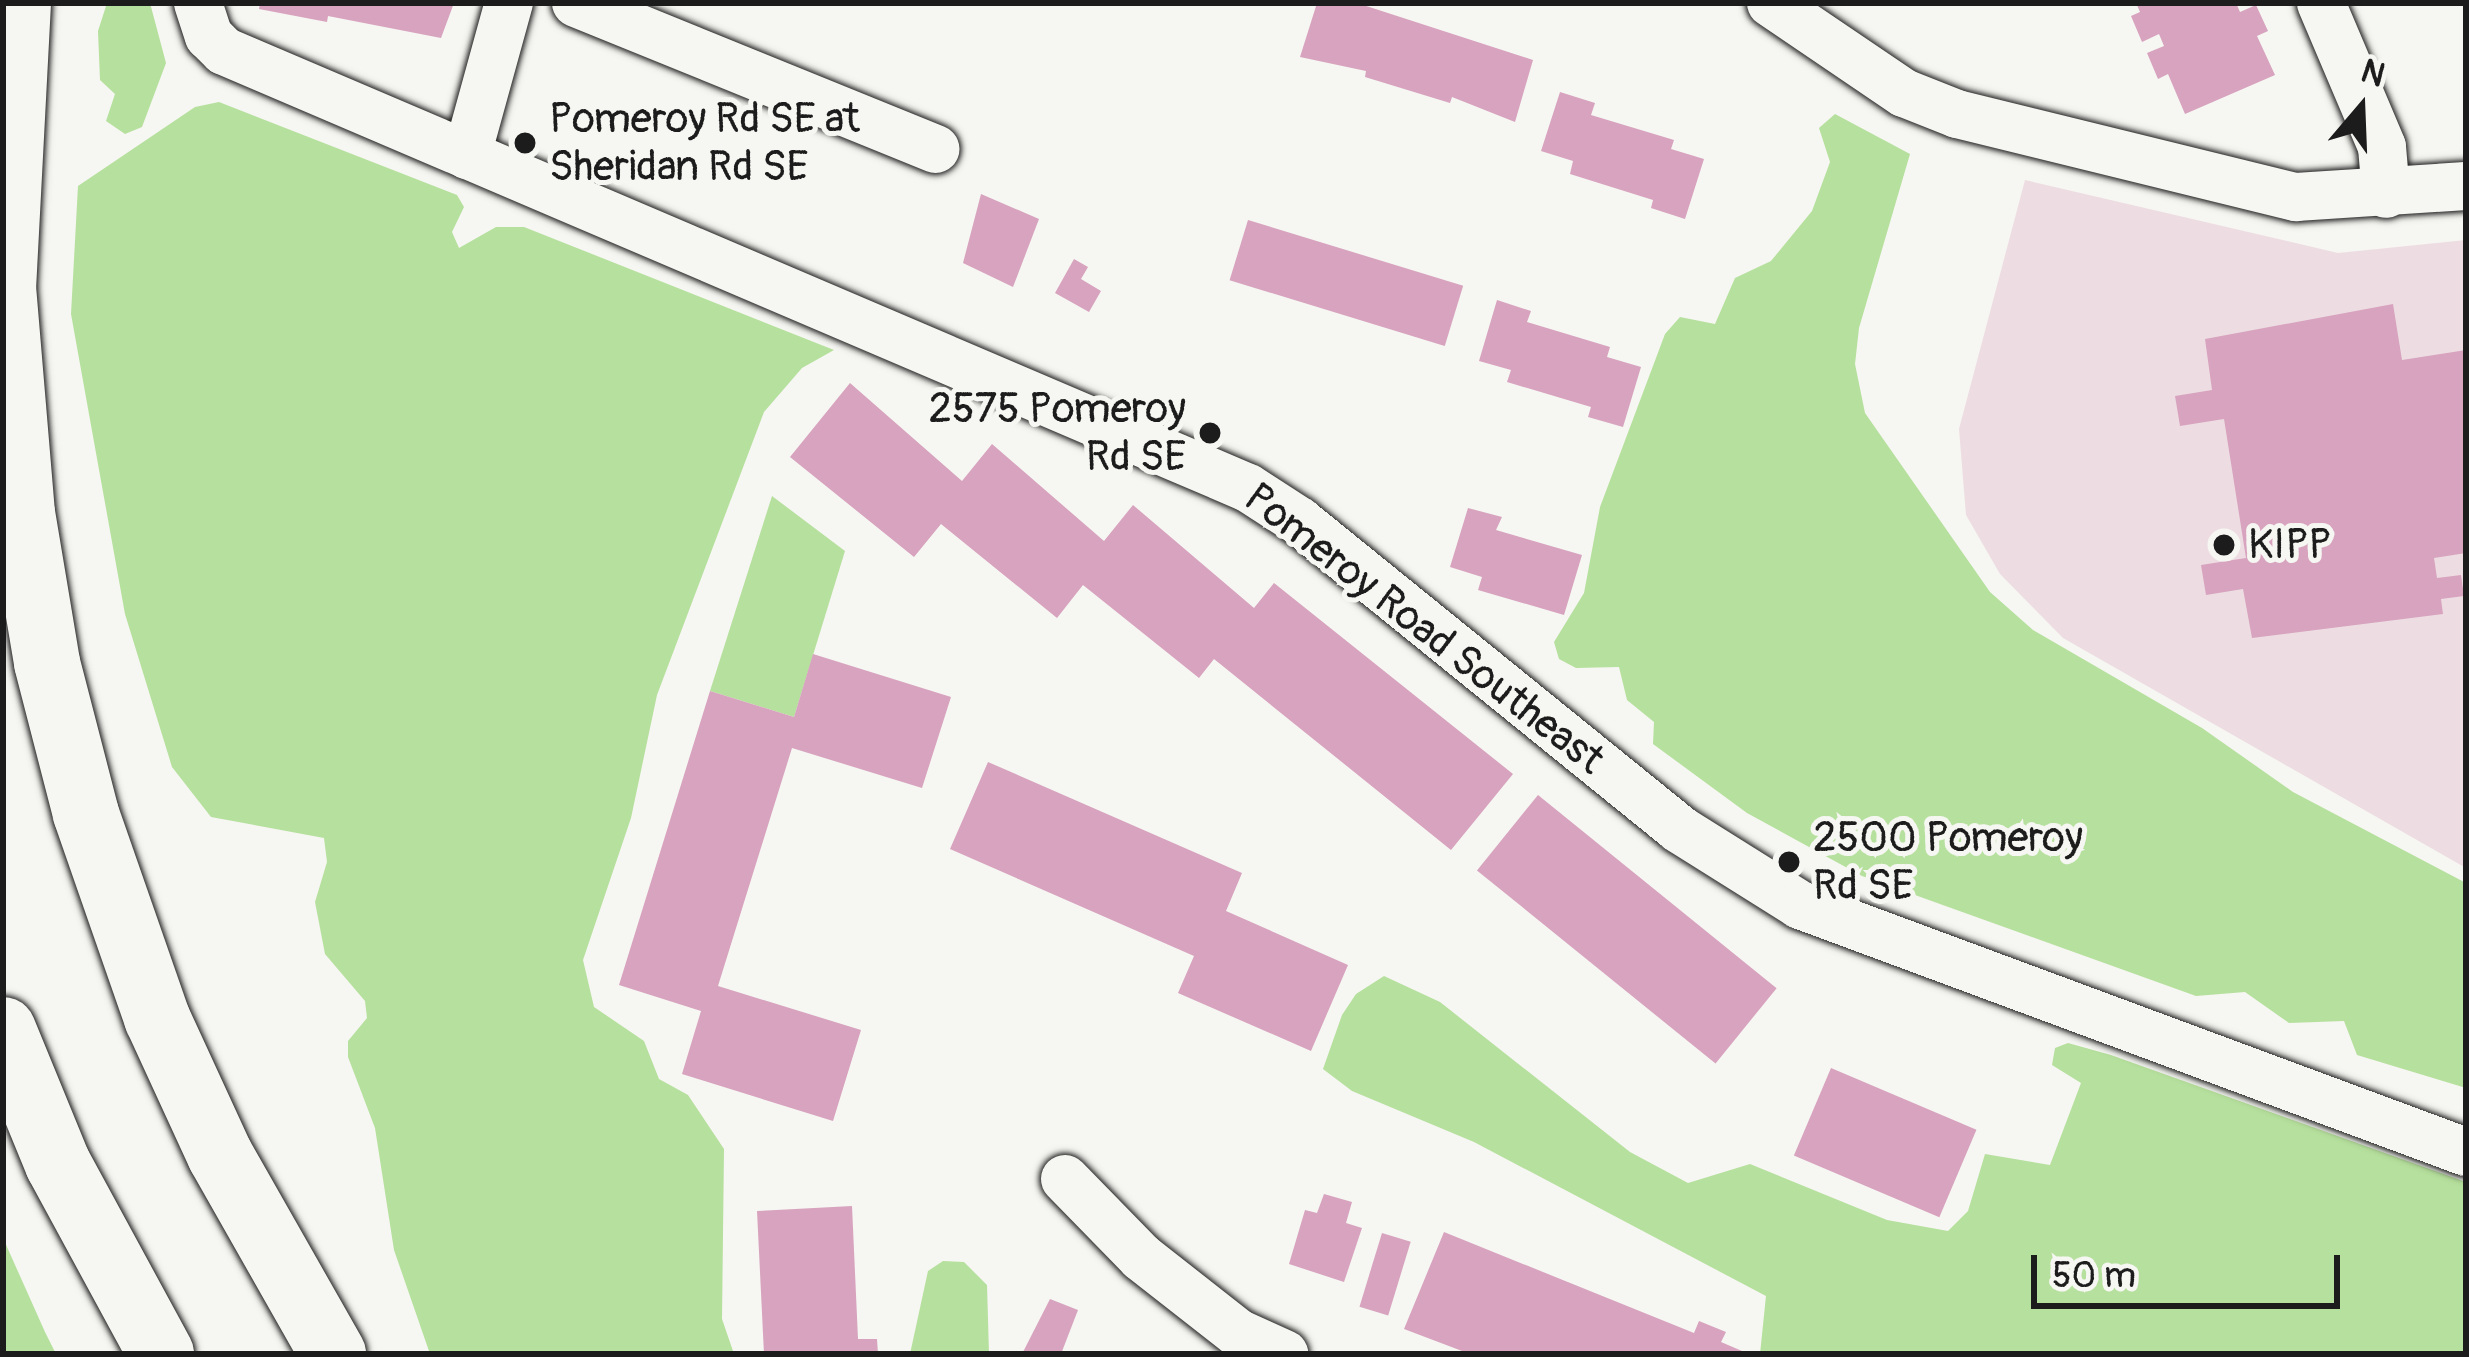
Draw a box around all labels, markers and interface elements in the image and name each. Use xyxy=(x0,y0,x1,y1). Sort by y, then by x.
north arrow xyxy=(2301,48,2421,168)
text: N xyxy=(2356,50,2390,97)
place label: Pomeroy Rd SE at Sheridan Rd SE xyxy=(549,94,860,192)
marker: Pomeroy Rd SE at Sheridan Rd SE xyxy=(512,130,538,156)
place label: 2575 Pomeroy Rd SE xyxy=(929,384,1186,482)
marker: 2575 Pomeroy Rd SE xyxy=(1197,420,1223,446)
street label: Pomeroy Road Southeast xyxy=(1234,473,1614,785)
place label: KIPP xyxy=(2248,520,2332,570)
marker: KIPP xyxy=(2211,532,2237,558)
place label: 2500 Pomeroy Rd SE xyxy=(1813,813,2083,912)
marker: 2500 Pomeroy Rd SE xyxy=(1776,849,1802,875)
scale bar xyxy=(2037,1231,2346,1305)
text: 50 m xyxy=(2052,1253,2136,1298)

